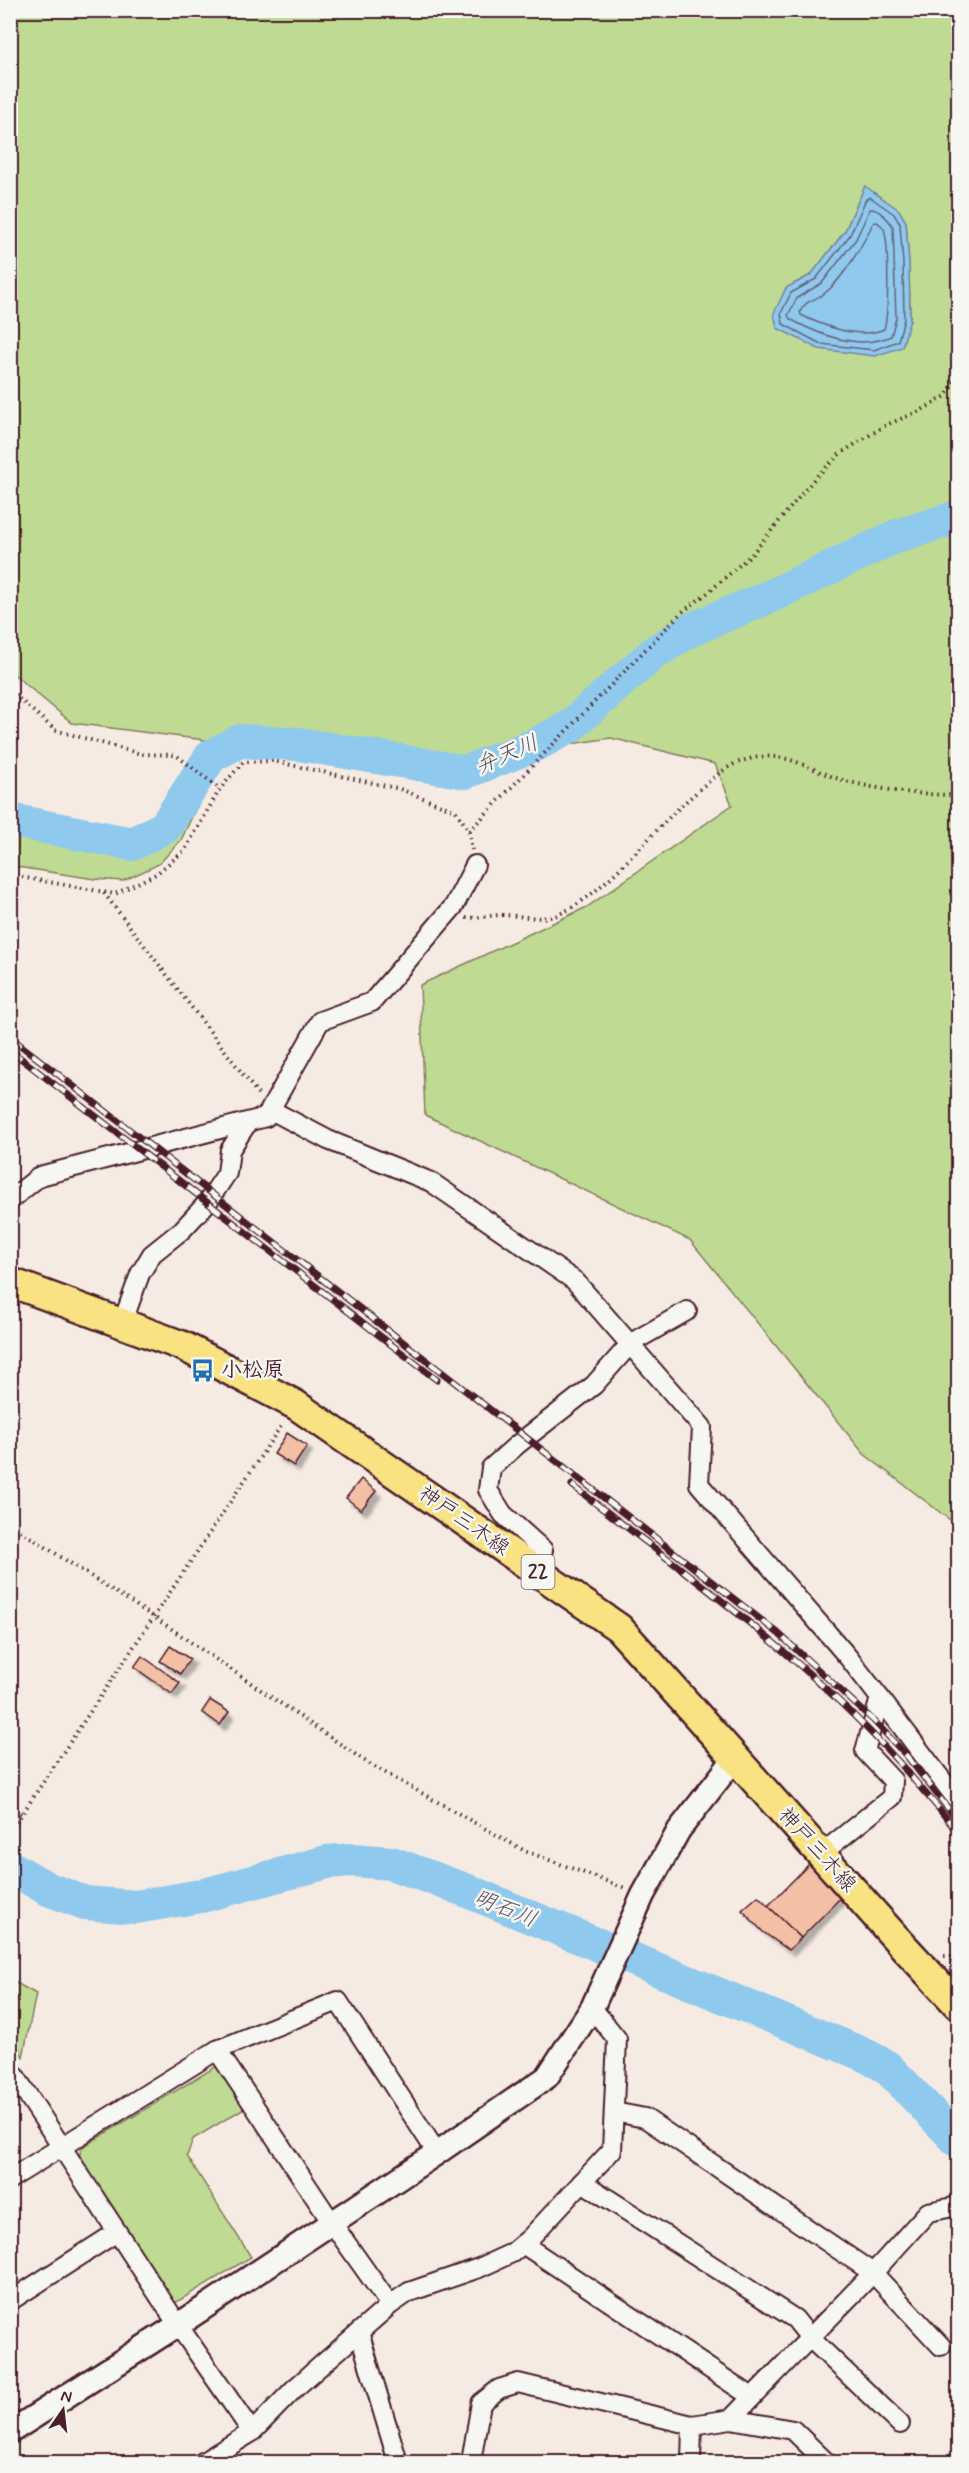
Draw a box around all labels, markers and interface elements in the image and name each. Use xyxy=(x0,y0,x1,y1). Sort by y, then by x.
water label: 弁天川 xyxy=(471,729,543,781)
place label: 小松原 xyxy=(221,1356,284,1384)
bus stop icon: 小松原 xyxy=(190,1357,216,1383)
street label: 神戸三木線 xyxy=(413,1479,515,1563)
road number: 22 xyxy=(522,1555,554,1589)
street label: 神戸三木線 xyxy=(771,1802,863,1898)
water label: 明石川 xyxy=(469,1884,541,1934)
north arrow xyxy=(33,2380,93,2440)
text: N xyxy=(59,2385,74,2408)

